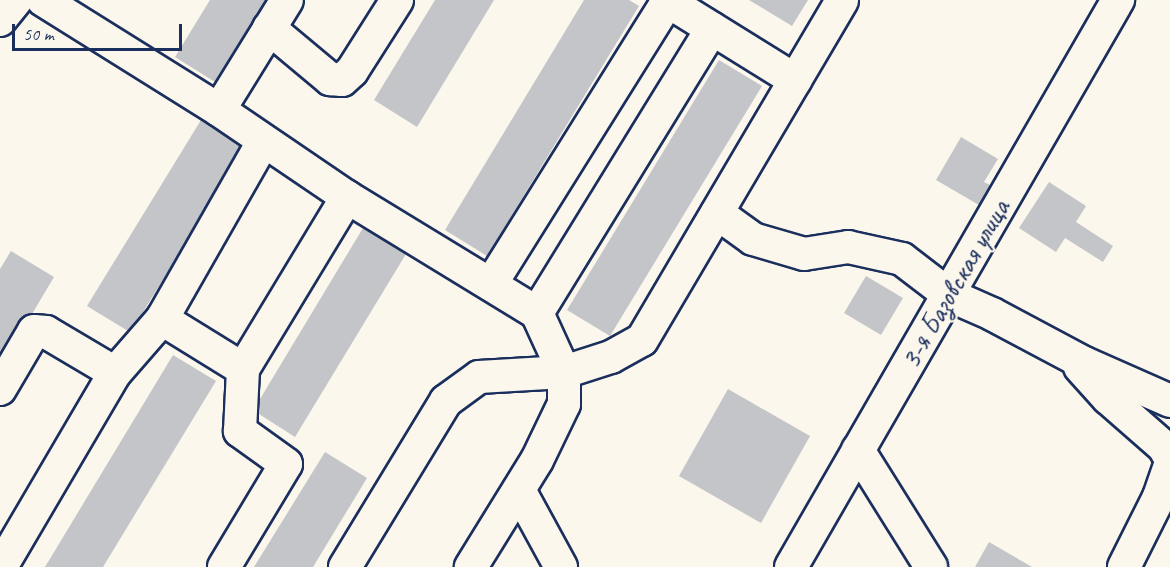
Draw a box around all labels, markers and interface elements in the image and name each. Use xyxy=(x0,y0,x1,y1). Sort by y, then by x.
scale bar xyxy=(15,12,184,50)
text: 50 m xyxy=(23,23,54,45)
street label: 3-я Базовская улица xyxy=(892,192,1018,376)

